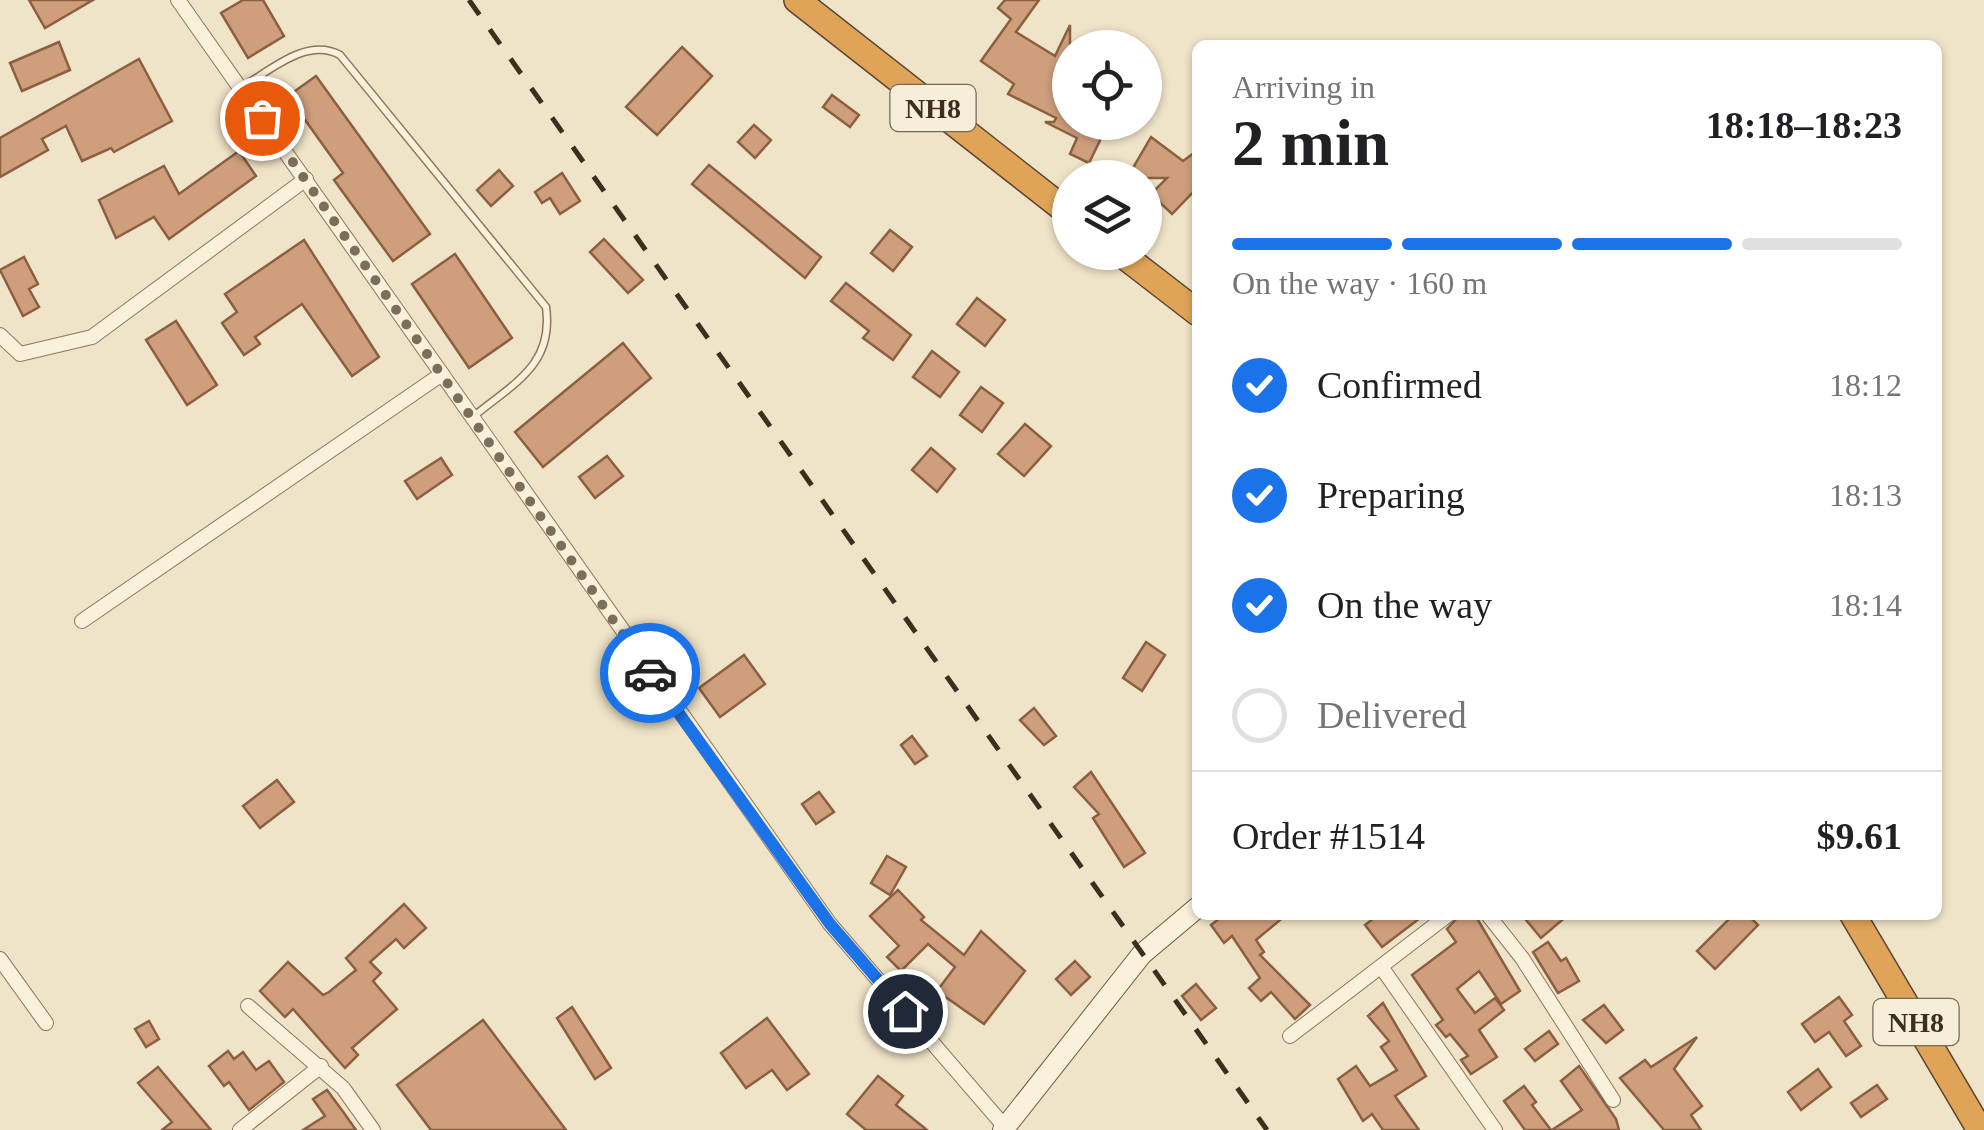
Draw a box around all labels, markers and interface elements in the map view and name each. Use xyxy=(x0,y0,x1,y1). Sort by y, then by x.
map controls xyxy=(1052,30,1162,270)
button: locate xyxy=(1052,30,1162,140)
text: Arriving in xyxy=(1232,69,1375,105)
pin xyxy=(220,76,305,161)
road number: NH8 xyxy=(890,85,976,131)
icon: bag xyxy=(235,91,290,146)
text: 18:18–18:23 xyxy=(1706,104,1902,146)
text: 2 min xyxy=(1232,107,1389,179)
button: layers xyxy=(1052,160,1162,270)
text: On the way · 160 m xyxy=(1232,265,1487,301)
icon: check xyxy=(1232,358,1287,413)
text: Confirmed xyxy=(1317,364,1482,406)
text: 18:12 xyxy=(1829,367,1902,403)
icon: check xyxy=(1232,468,1287,523)
text: Preparing xyxy=(1317,474,1465,516)
text: 18:13 xyxy=(1829,477,1902,513)
icon: check xyxy=(1232,578,1287,633)
text: On the way xyxy=(1317,584,1492,626)
text: 18:14 xyxy=(1829,587,1902,623)
courier xyxy=(600,623,700,723)
icon: car xyxy=(623,646,678,701)
text: Delivered xyxy=(1317,694,1467,736)
text: Order #1514 xyxy=(1232,815,1425,857)
text: $9.61 xyxy=(1817,815,1902,857)
pin xyxy=(863,969,948,1054)
icon: home xyxy=(878,984,933,1039)
road number: NH8 xyxy=(1874,999,1958,1045)

